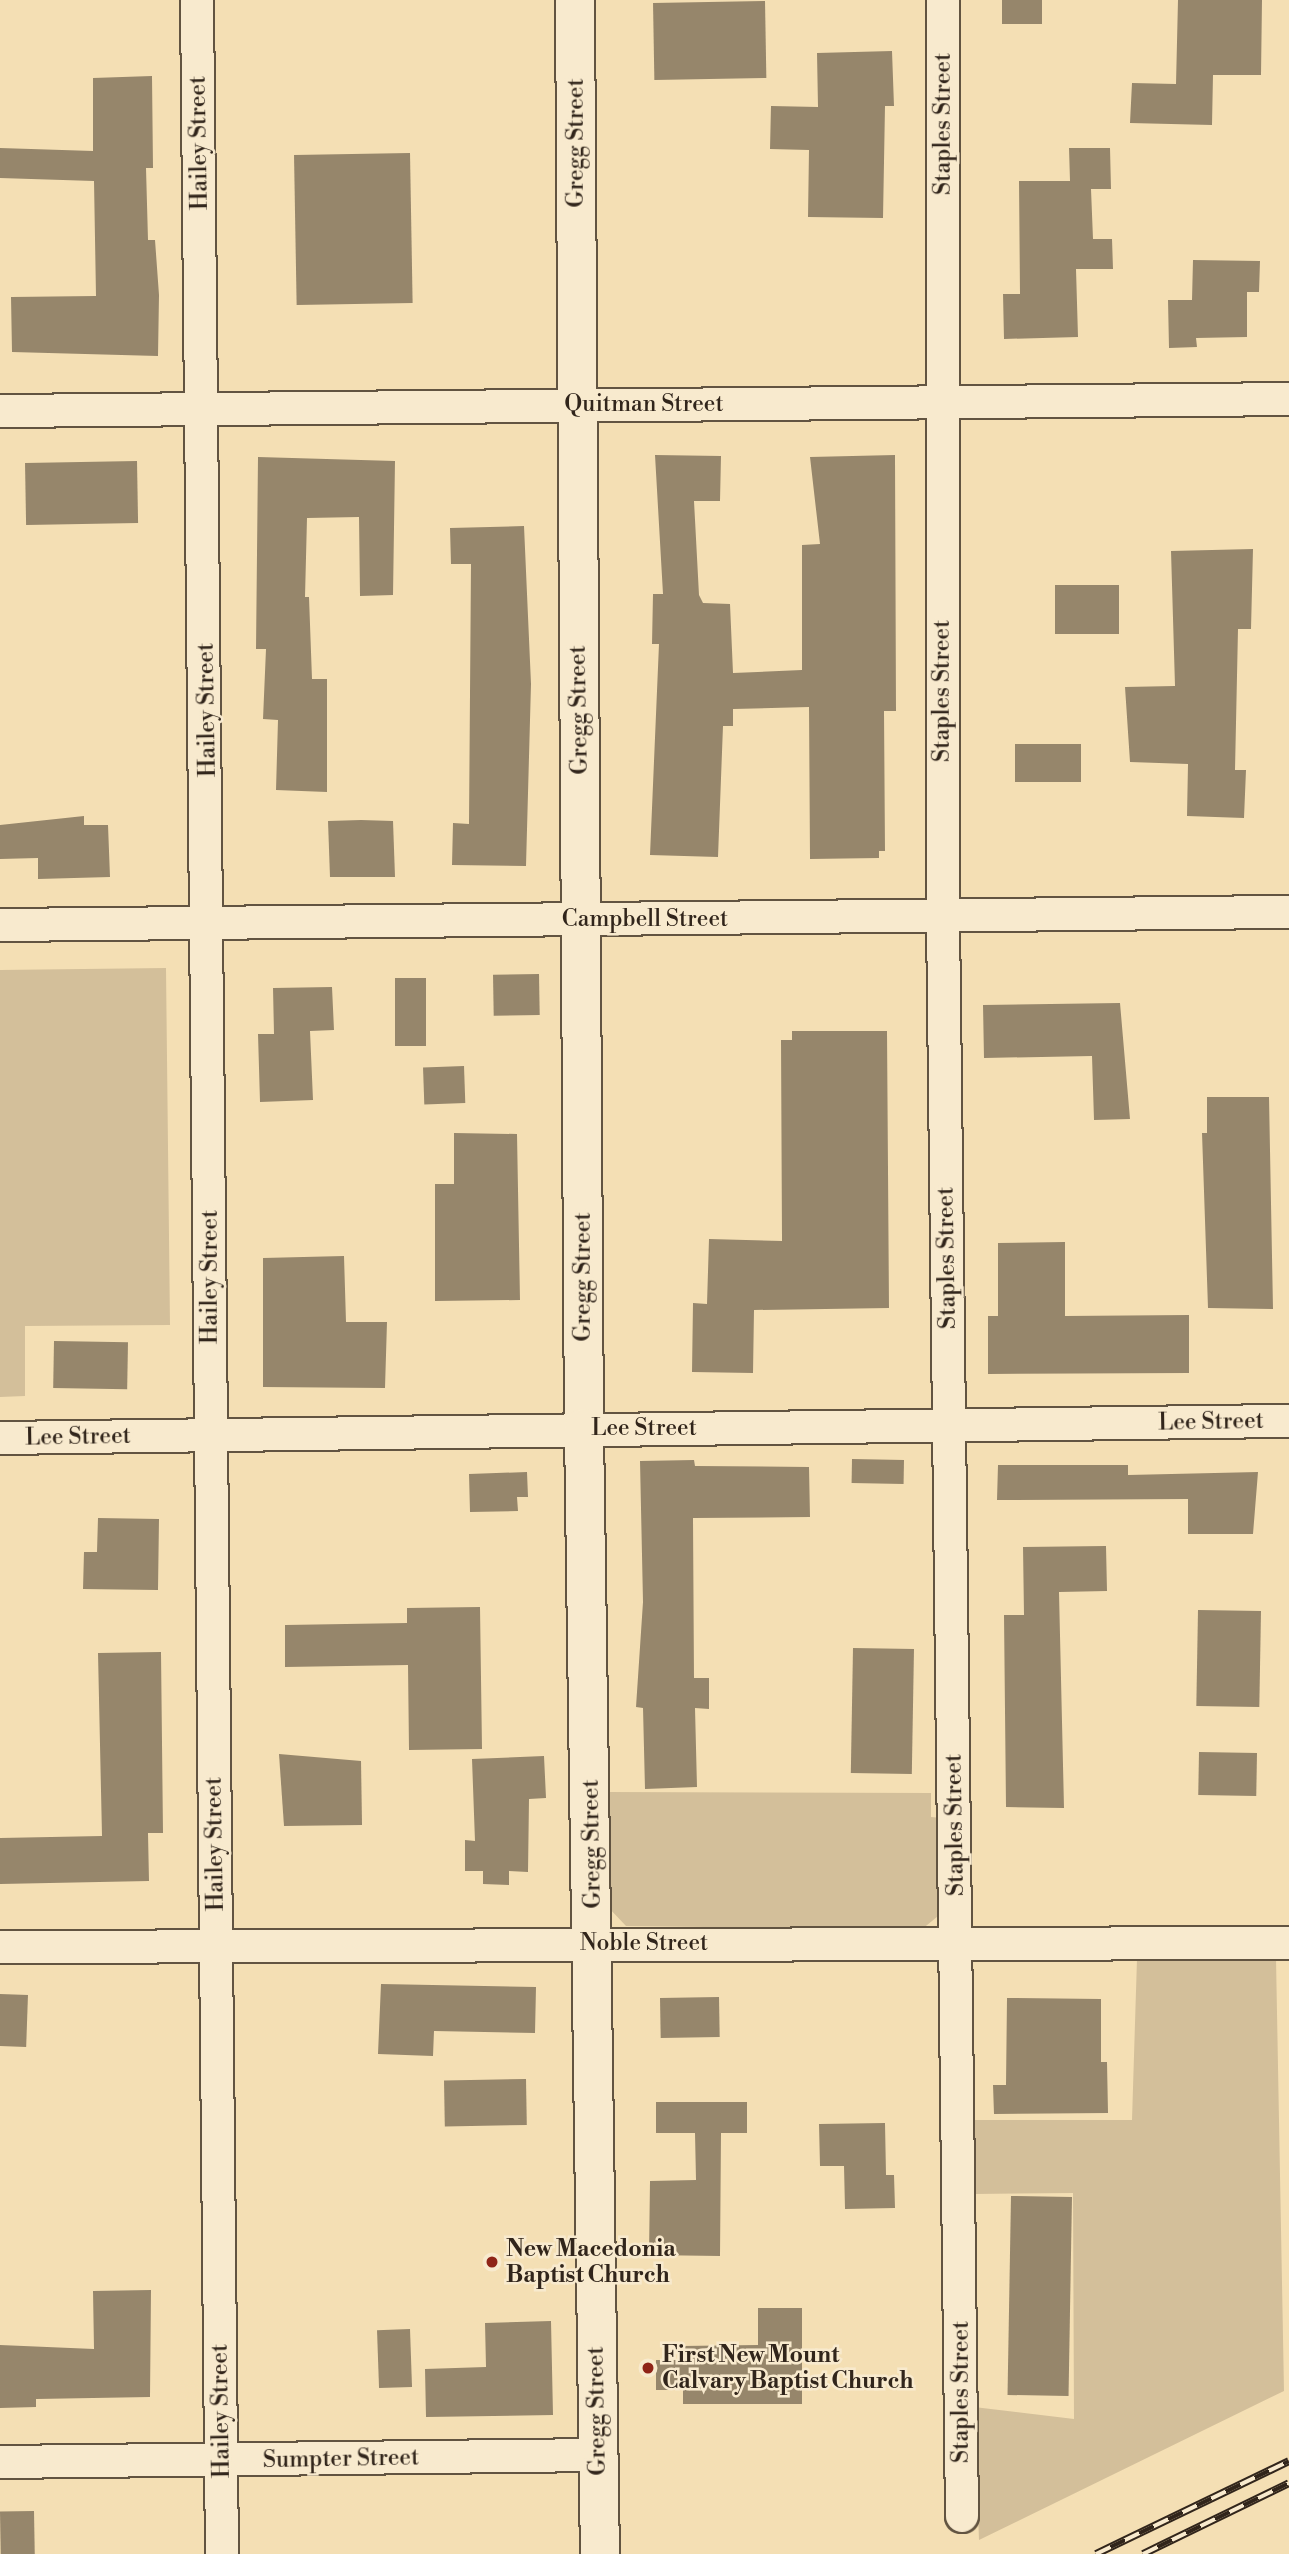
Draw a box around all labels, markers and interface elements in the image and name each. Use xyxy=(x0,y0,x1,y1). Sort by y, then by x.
street label: Staples Street xyxy=(929,53,957,195)
street label: Hailey Street xyxy=(184,76,214,210)
street label: Gregg Street xyxy=(562,78,590,208)
street label: Quitman Street xyxy=(564,390,724,418)
street label: Staples Street xyxy=(928,620,956,762)
street label: Hailey Street xyxy=(192,643,222,777)
street label: Gregg Street xyxy=(564,645,594,775)
street label: Campbell Street xyxy=(562,905,728,933)
street label: Staples Street xyxy=(932,1187,962,1329)
street label: Hailey Street xyxy=(196,1210,224,1344)
street label: Gregg Street xyxy=(569,1212,597,1342)
street label: Lee Street xyxy=(1158,1407,1264,1437)
street label: Lee Street xyxy=(591,1414,697,1442)
street label: Lee Street xyxy=(25,1422,131,1452)
street label: Staples Street xyxy=(940,1754,970,1896)
street label: Hailey Street xyxy=(200,1777,230,1911)
street label: Gregg Street xyxy=(577,1779,607,1909)
street label: Noble Street xyxy=(580,1929,708,1957)
place label: New Macedonia Baptist Church xyxy=(506,2235,676,2289)
marker: New Macedonia Baptist Church xyxy=(484,2254,500,2270)
street label: Staples Street xyxy=(947,2321,975,2463)
place label: First New Mount Calvary Baptist Church xyxy=(662,2341,914,2395)
street label: Hailey Street xyxy=(206,2344,236,2478)
street label: Gregg Street xyxy=(582,2346,612,2476)
marker: First New Mount Calvary Baptist Church xyxy=(640,2360,656,2376)
street label: Sumpter Street xyxy=(263,2444,419,2474)

